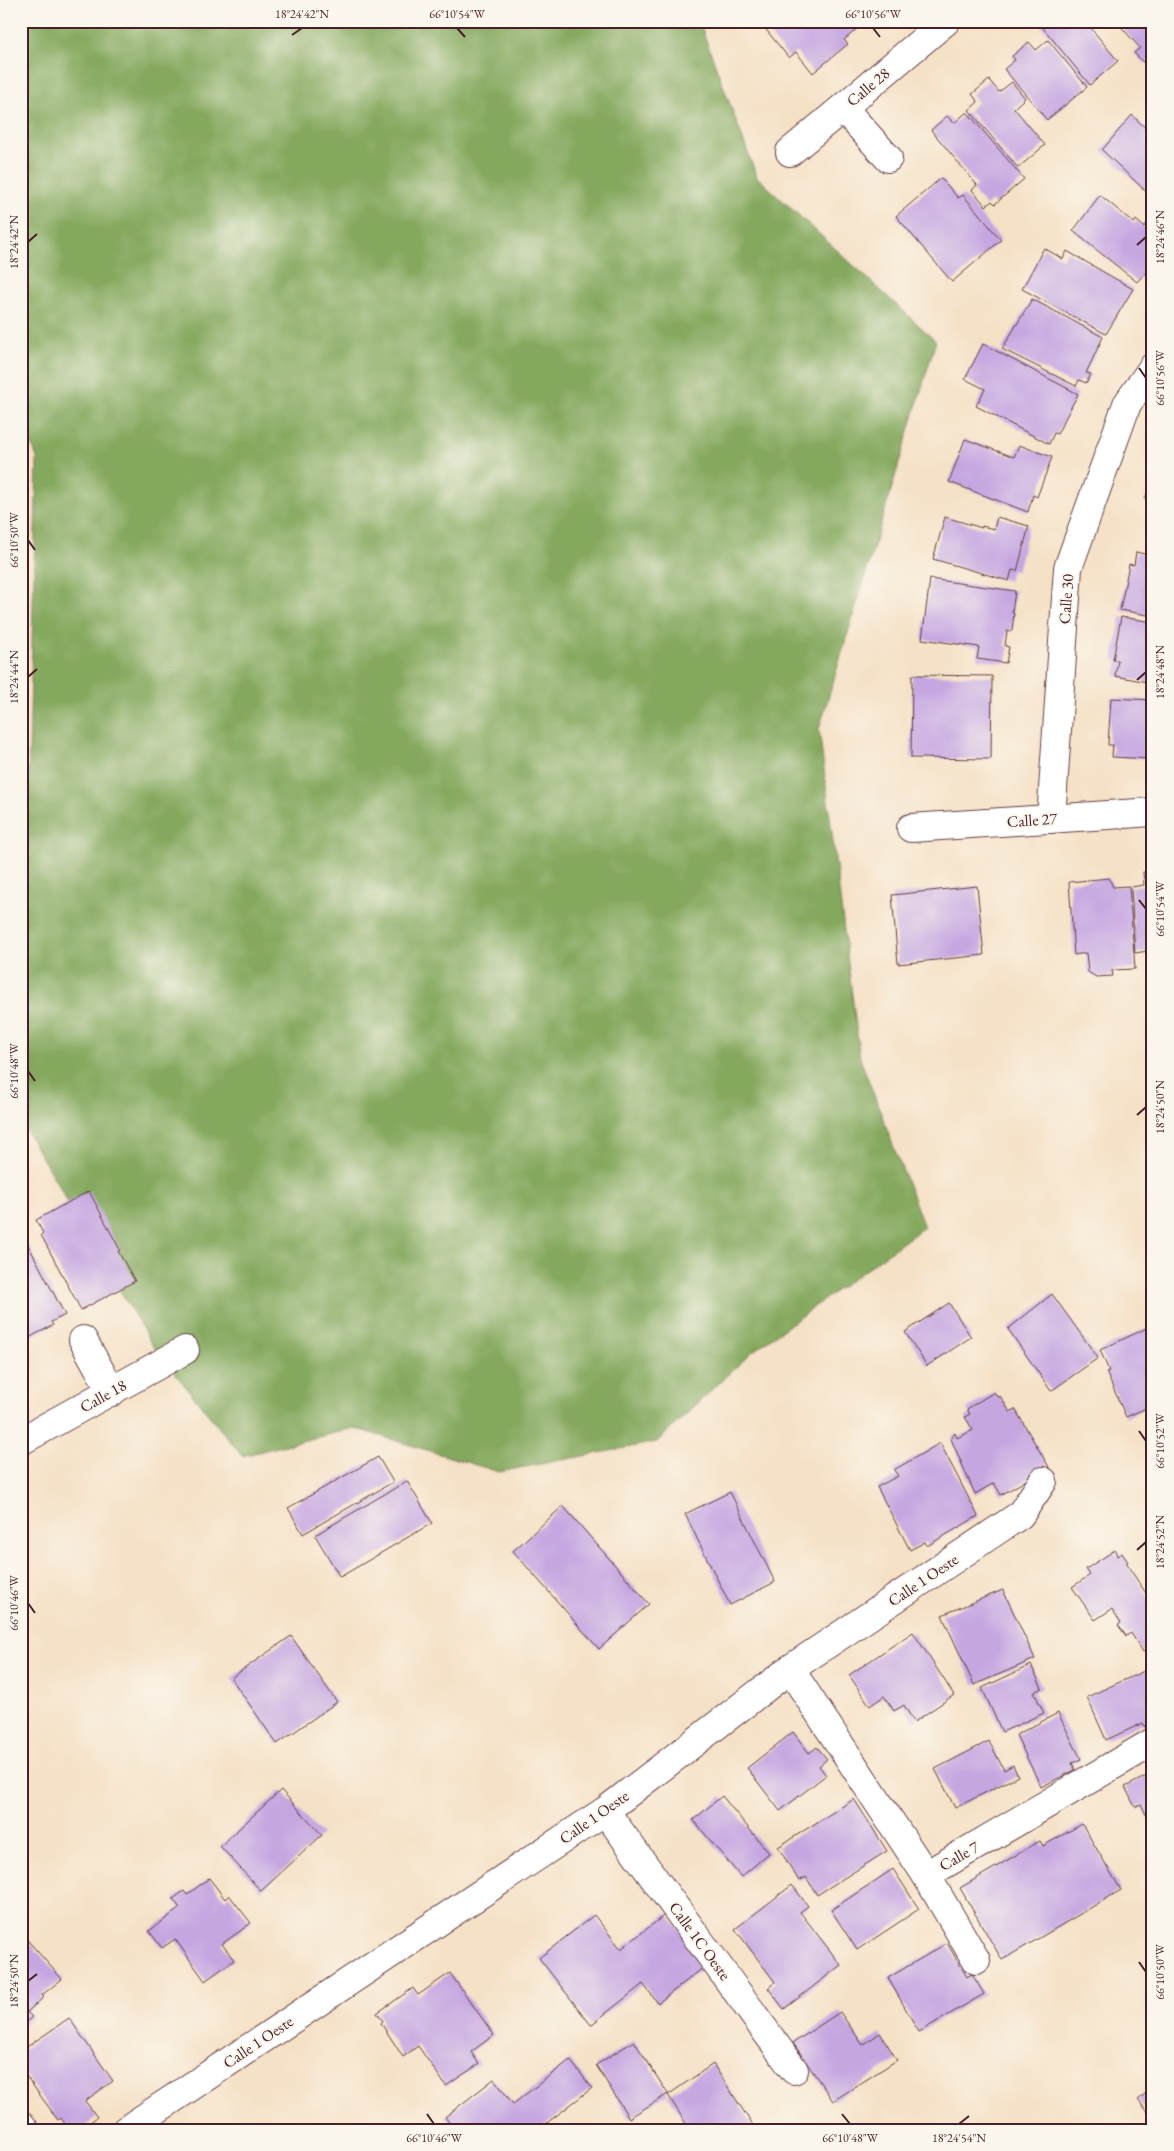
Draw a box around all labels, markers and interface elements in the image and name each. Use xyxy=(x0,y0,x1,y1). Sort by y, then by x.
text: 18°24'42"N xyxy=(275,6,329,22)
text: 66°10'54"W xyxy=(429,6,486,22)
text: 66°10'56"W xyxy=(845,6,902,22)
street label: Calle 28 xyxy=(842,63,894,111)
text: 18°24'46"N xyxy=(1152,210,1168,264)
text: 18°24'42"N xyxy=(6,215,22,269)
text: 66°10'56"W xyxy=(1152,349,1168,406)
text: 66°10'50"W xyxy=(6,511,22,568)
street label: Calle 30 xyxy=(1054,573,1078,625)
text: 18°24'48"N xyxy=(1152,645,1168,699)
text: 18°24'44"N xyxy=(6,650,22,704)
street label: Calle 27 xyxy=(1006,808,1058,832)
text: 66°10'54"W xyxy=(1152,880,1168,937)
text: 66°10'48"W xyxy=(6,1042,22,1099)
text: 18°24'50"N xyxy=(1152,1080,1168,1134)
street label: Calle 18 xyxy=(76,1374,130,1417)
text: 66°10'52"W xyxy=(1152,1412,1168,1469)
text: 18°24'52"N xyxy=(1152,1515,1168,1569)
street label: Calle 1 Oeste xyxy=(884,1549,962,1611)
text: 66°10'46"W xyxy=(6,1574,22,1631)
street label: Calle 1 Oeste xyxy=(555,1785,633,1849)
street label: Calle 7 xyxy=(935,1836,983,1876)
street label: Calle 1C Oeste xyxy=(664,1898,736,1984)
text: 66°10'50"W xyxy=(1152,1943,1168,2000)
text: 18°24'50"N xyxy=(6,1954,22,2008)
street label: Calle 1 Oeste xyxy=(219,2011,297,2073)
text: 66°10'46"W xyxy=(406,2130,463,2146)
text: 66°10'48"W xyxy=(822,2130,879,2146)
text: 18°24'54"N xyxy=(932,2130,986,2146)

